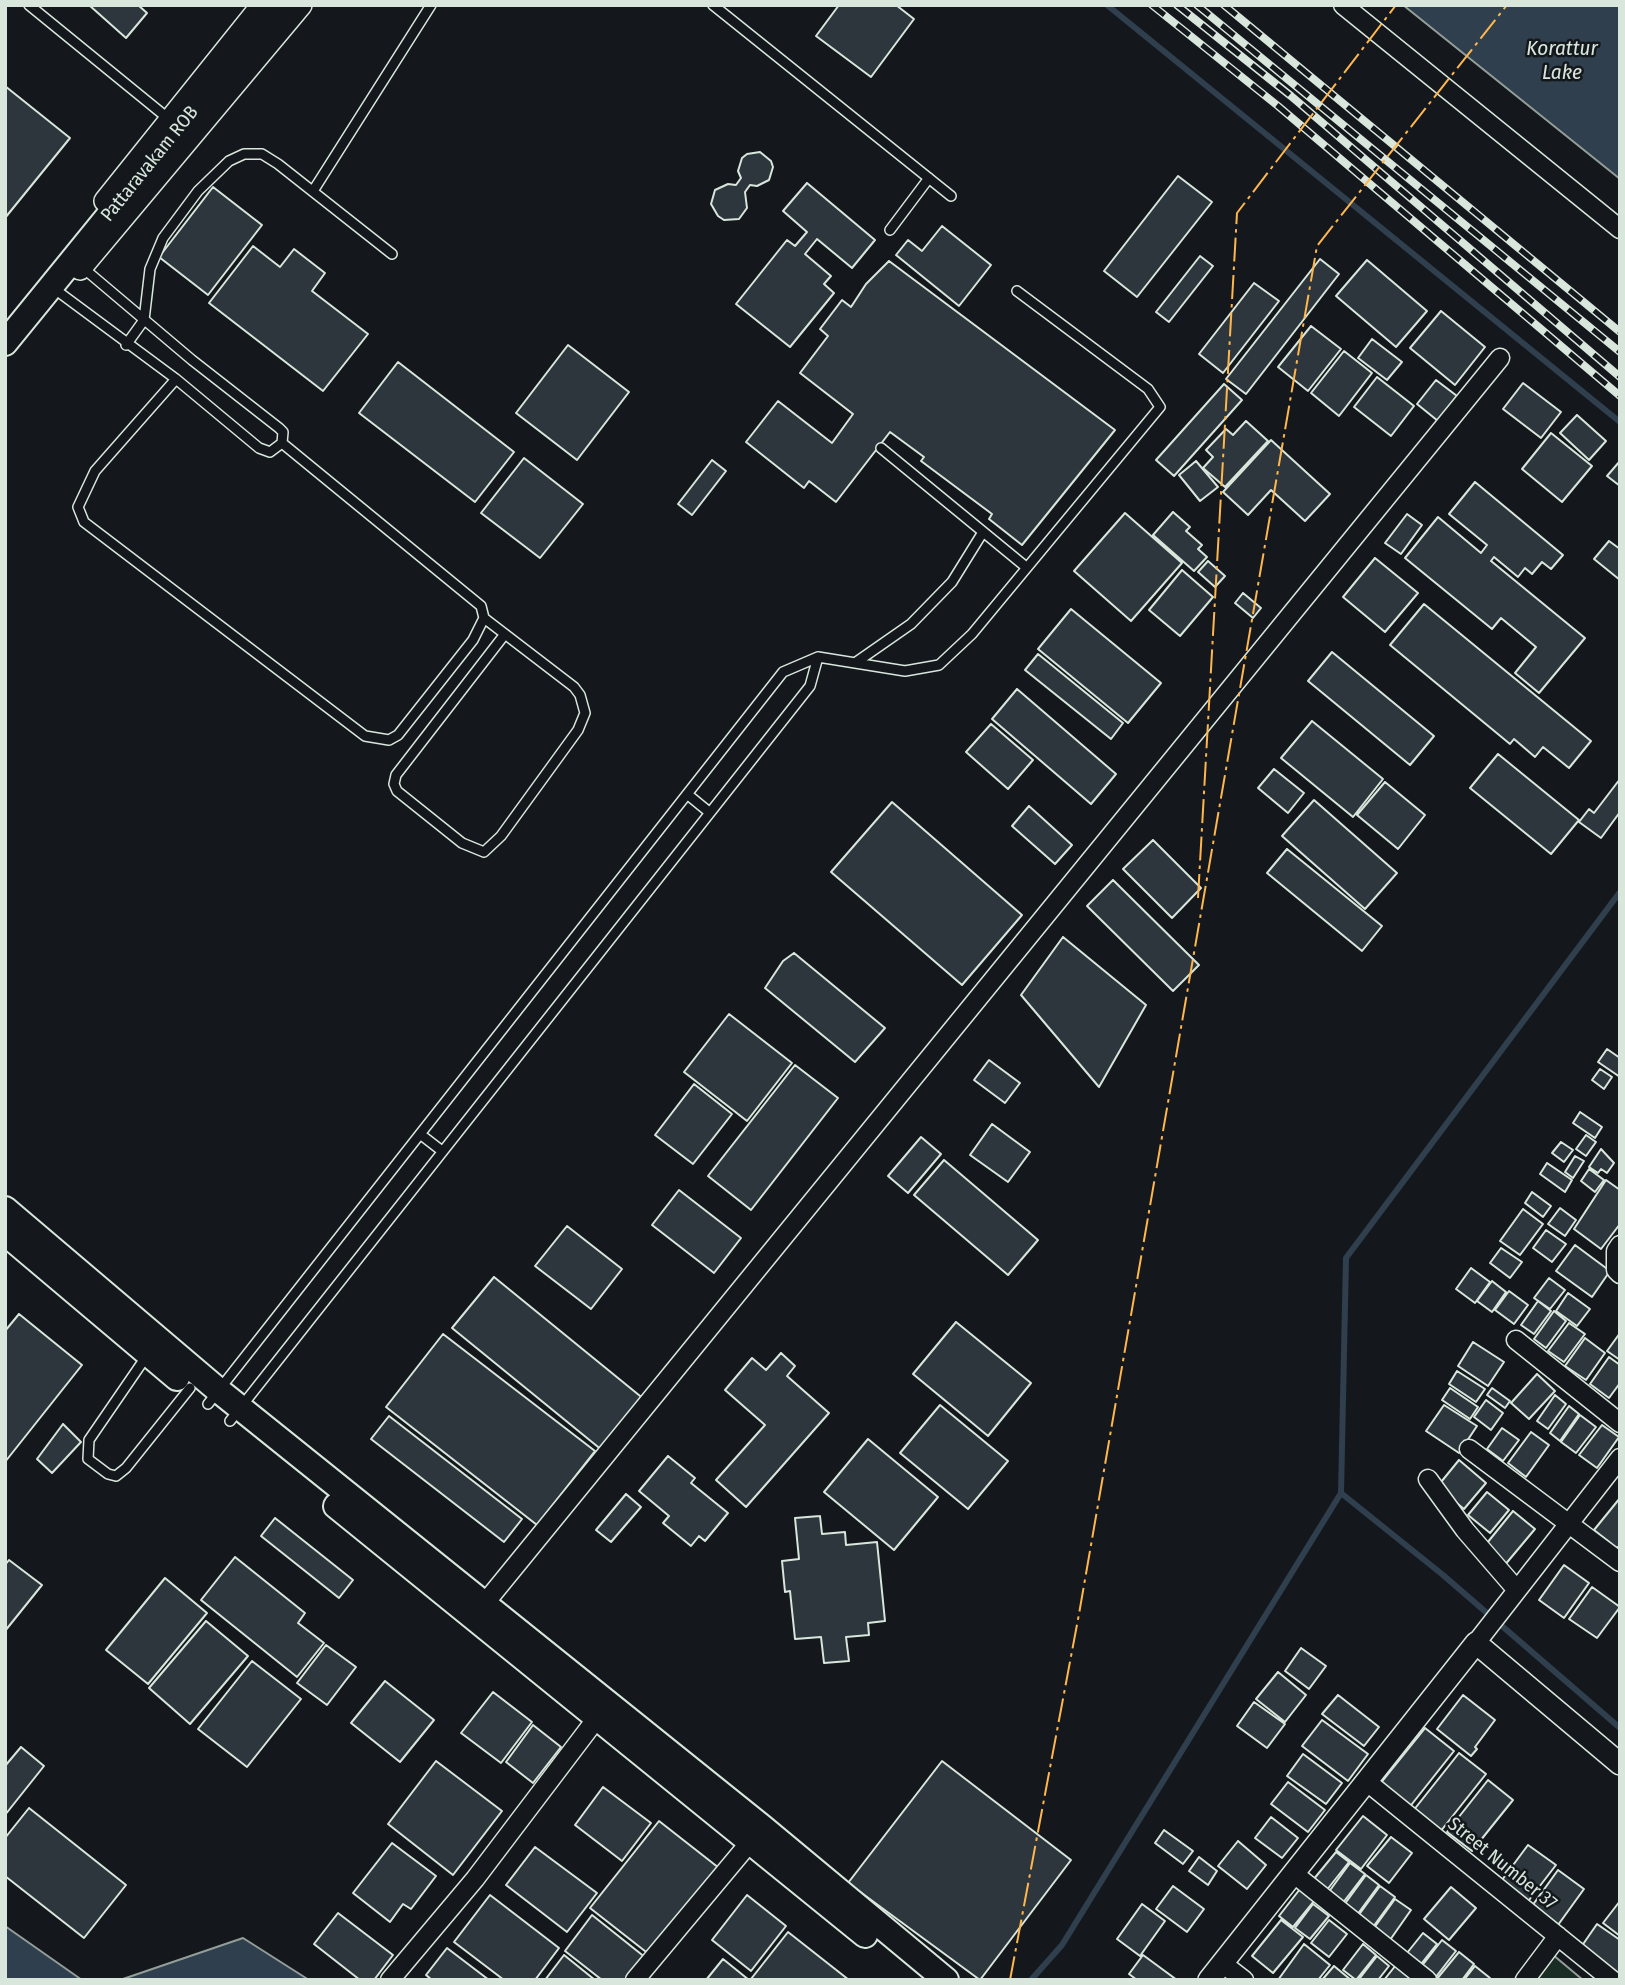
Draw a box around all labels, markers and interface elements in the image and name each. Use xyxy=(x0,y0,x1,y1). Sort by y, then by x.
water label: Korattur Lake xyxy=(1526,36,1598,86)
street label: Pattaravakam ROB xyxy=(96,102,204,226)
street label: Street Number 37 xyxy=(1443,1813,1561,1915)

